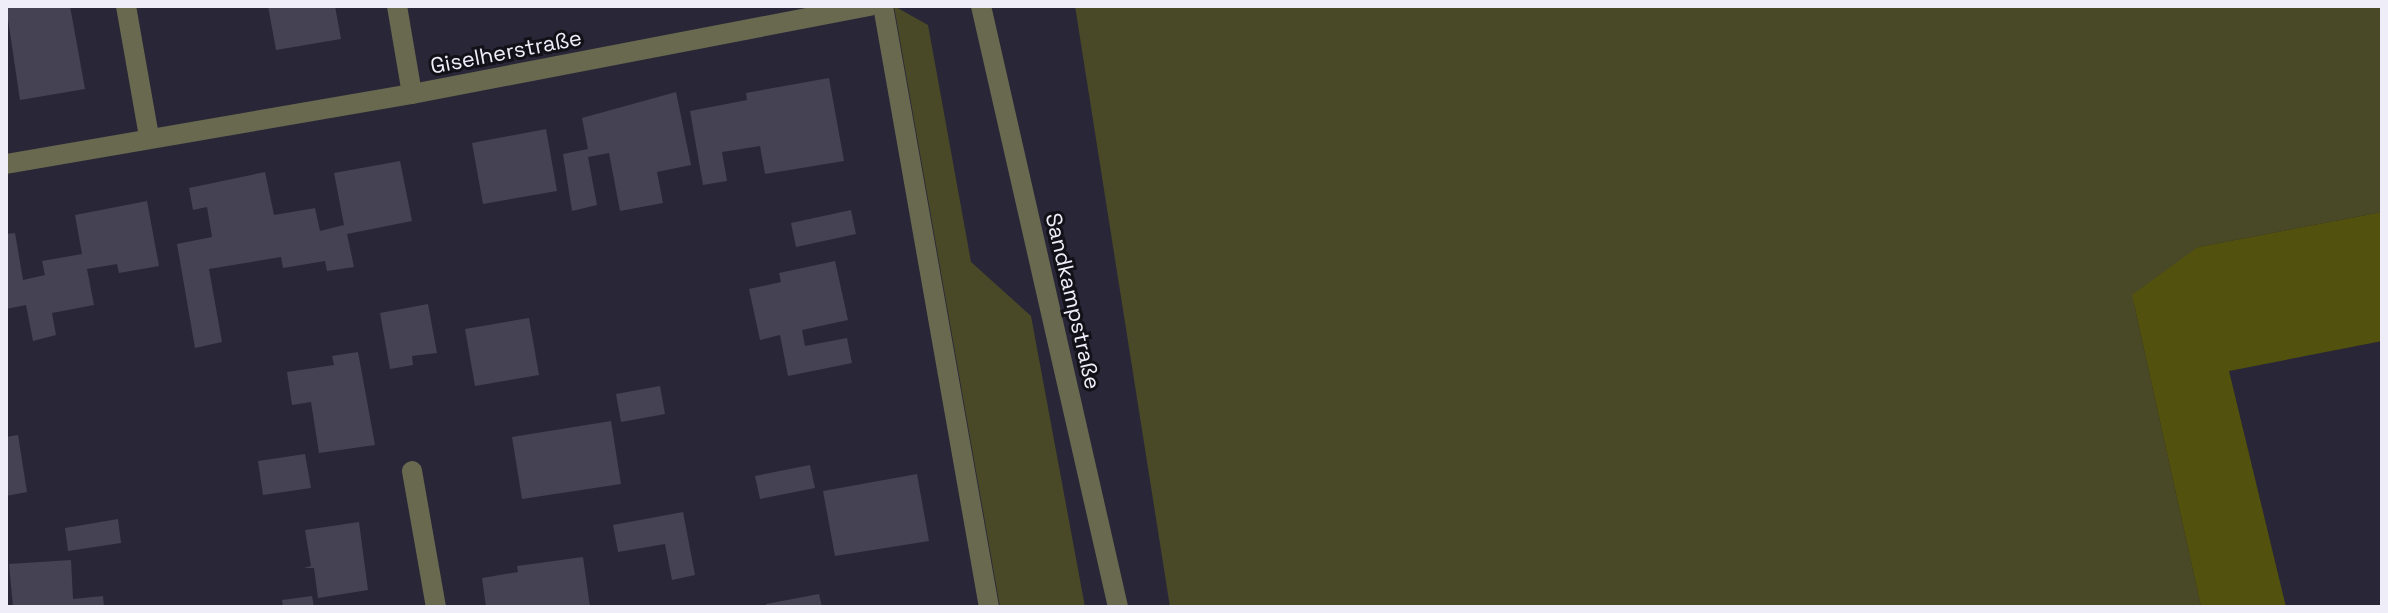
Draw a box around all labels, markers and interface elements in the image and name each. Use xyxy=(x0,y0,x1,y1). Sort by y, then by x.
street label: Giselherstraße xyxy=(428,24,584,80)
street label: Sandkampstraße xyxy=(1040,210,1106,392)

